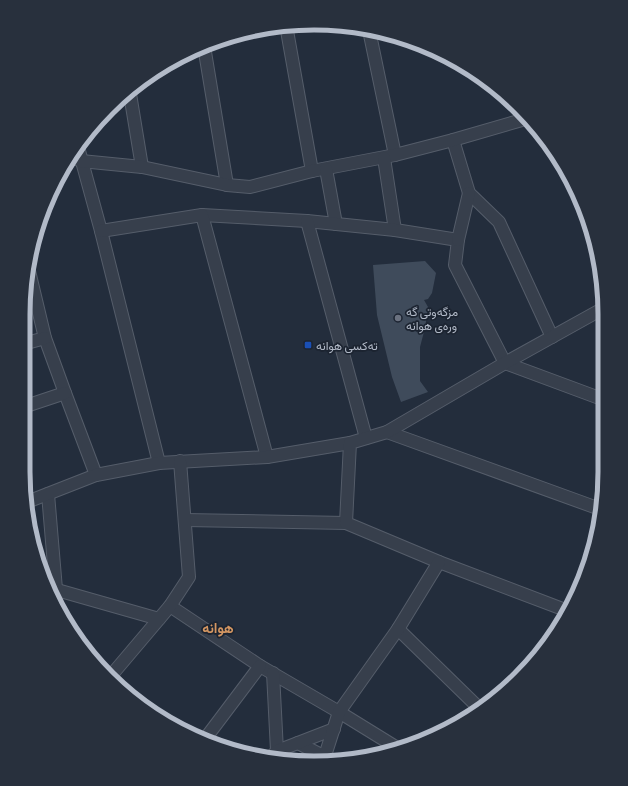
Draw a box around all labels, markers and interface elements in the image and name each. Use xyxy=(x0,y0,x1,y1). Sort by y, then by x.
place label: مزگەوتی گە ورەی هوانە xyxy=(406,304,458,334)
marker: مزگەوتی گە ورەی هوانە xyxy=(393,313,403,323)
place label: تەکسی هوانە xyxy=(316,338,378,354)
marker: تەکسی هوانە xyxy=(303,340,313,350)
district label: هوانە xyxy=(202,619,234,637)

